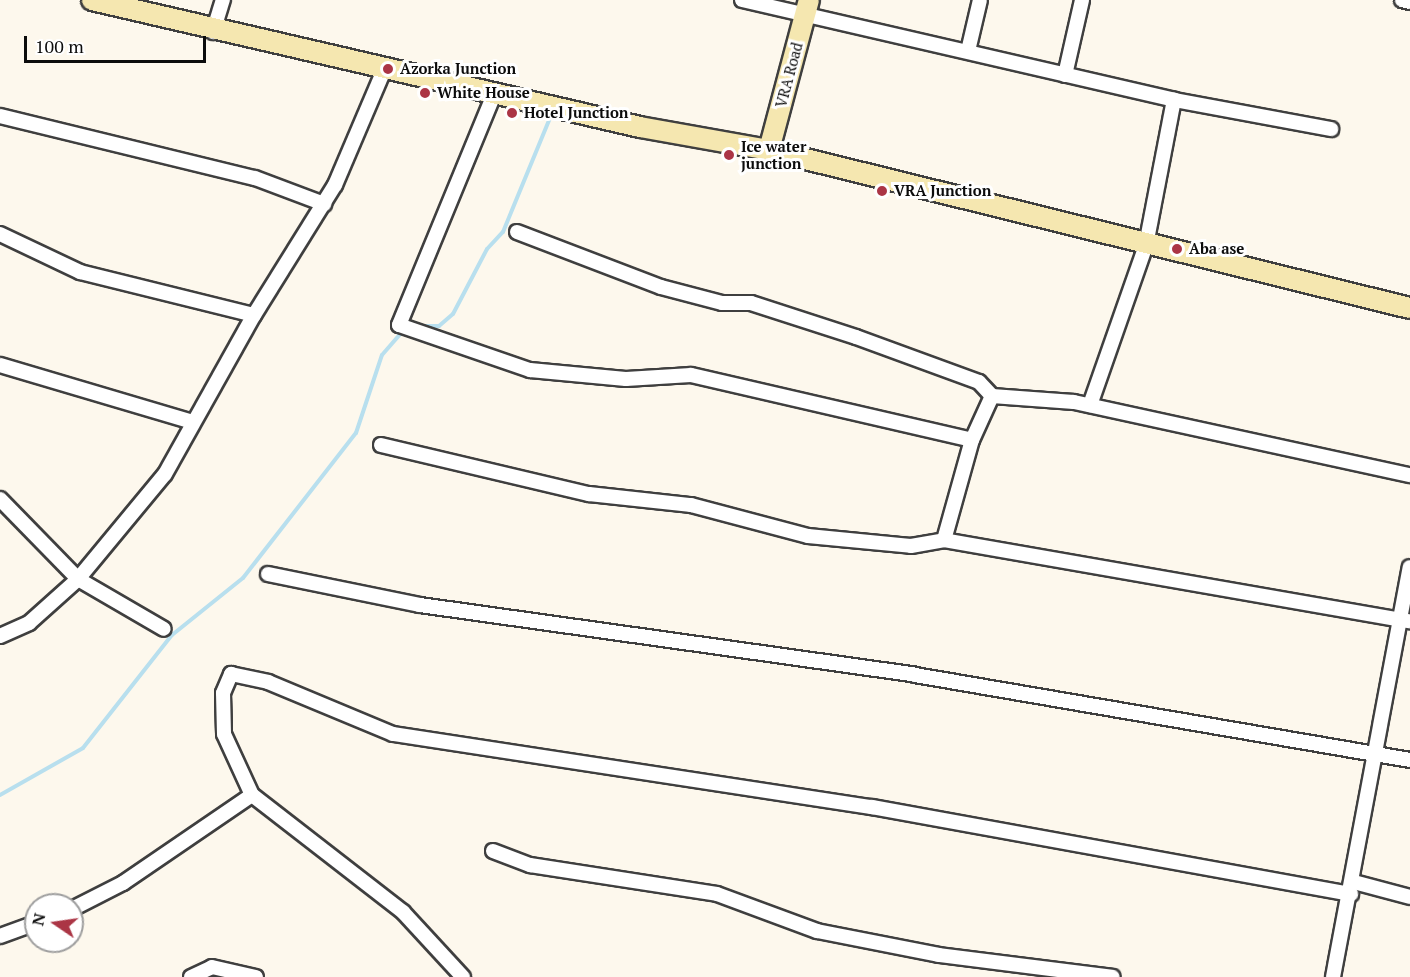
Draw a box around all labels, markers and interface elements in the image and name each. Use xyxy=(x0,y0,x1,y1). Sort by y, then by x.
scale bar xyxy=(27,24,208,62)
text: 100 m xyxy=(35,34,84,58)
street label: VRA Road xyxy=(772,40,806,110)
place label: Azorka Junction xyxy=(400,60,516,78)
marker: Azorka Junction xyxy=(381,62,395,76)
place label: White House xyxy=(437,84,530,102)
marker: White House xyxy=(418,86,432,100)
place label: Hotel Junction xyxy=(524,104,629,122)
marker: Hotel Junction xyxy=(505,106,519,120)
place label: Ice water junction xyxy=(741,137,806,172)
marker: Ice water junction xyxy=(722,148,736,162)
place label: VRA Junction xyxy=(894,182,992,200)
marker: VRA Junction xyxy=(875,184,889,198)
place label: Aba ase xyxy=(1189,240,1244,258)
marker: Aba ase xyxy=(1170,242,1184,256)
north arrow xyxy=(24,893,84,953)
text: N xyxy=(26,911,50,928)

